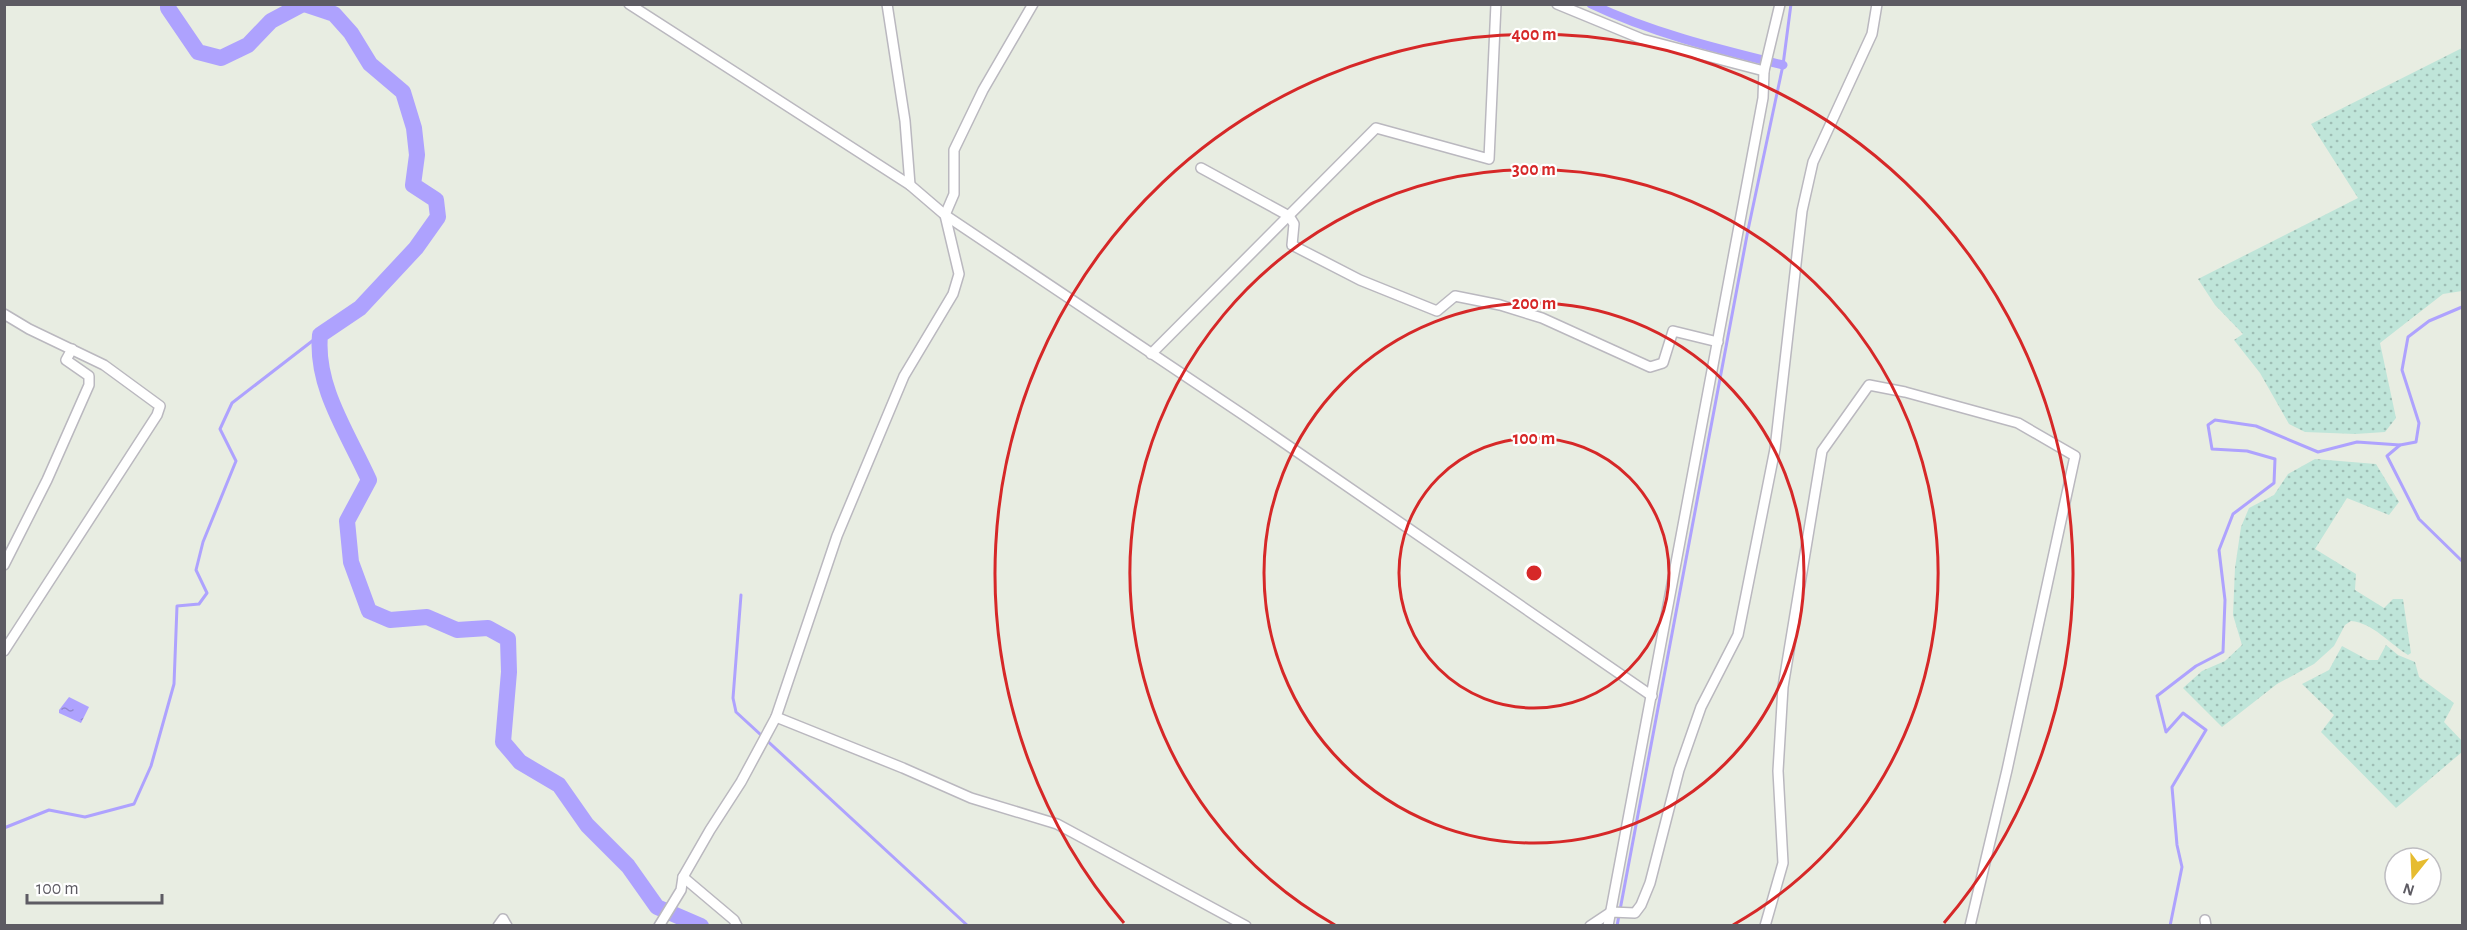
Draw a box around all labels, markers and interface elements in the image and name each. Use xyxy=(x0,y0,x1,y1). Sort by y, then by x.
text: 400 m xyxy=(1511,26,1557,44)
text: 300 m xyxy=(1512,161,1556,179)
text: 200 m xyxy=(1512,295,1556,313)
text: 100 m xyxy=(1513,430,1555,448)
centre of rings xyxy=(1524,563,1544,583)
north arrow xyxy=(2383,846,2443,906)
scale bar xyxy=(27,867,162,905)
text: 100 m xyxy=(36,880,79,898)
text: N xyxy=(2401,880,2416,899)

